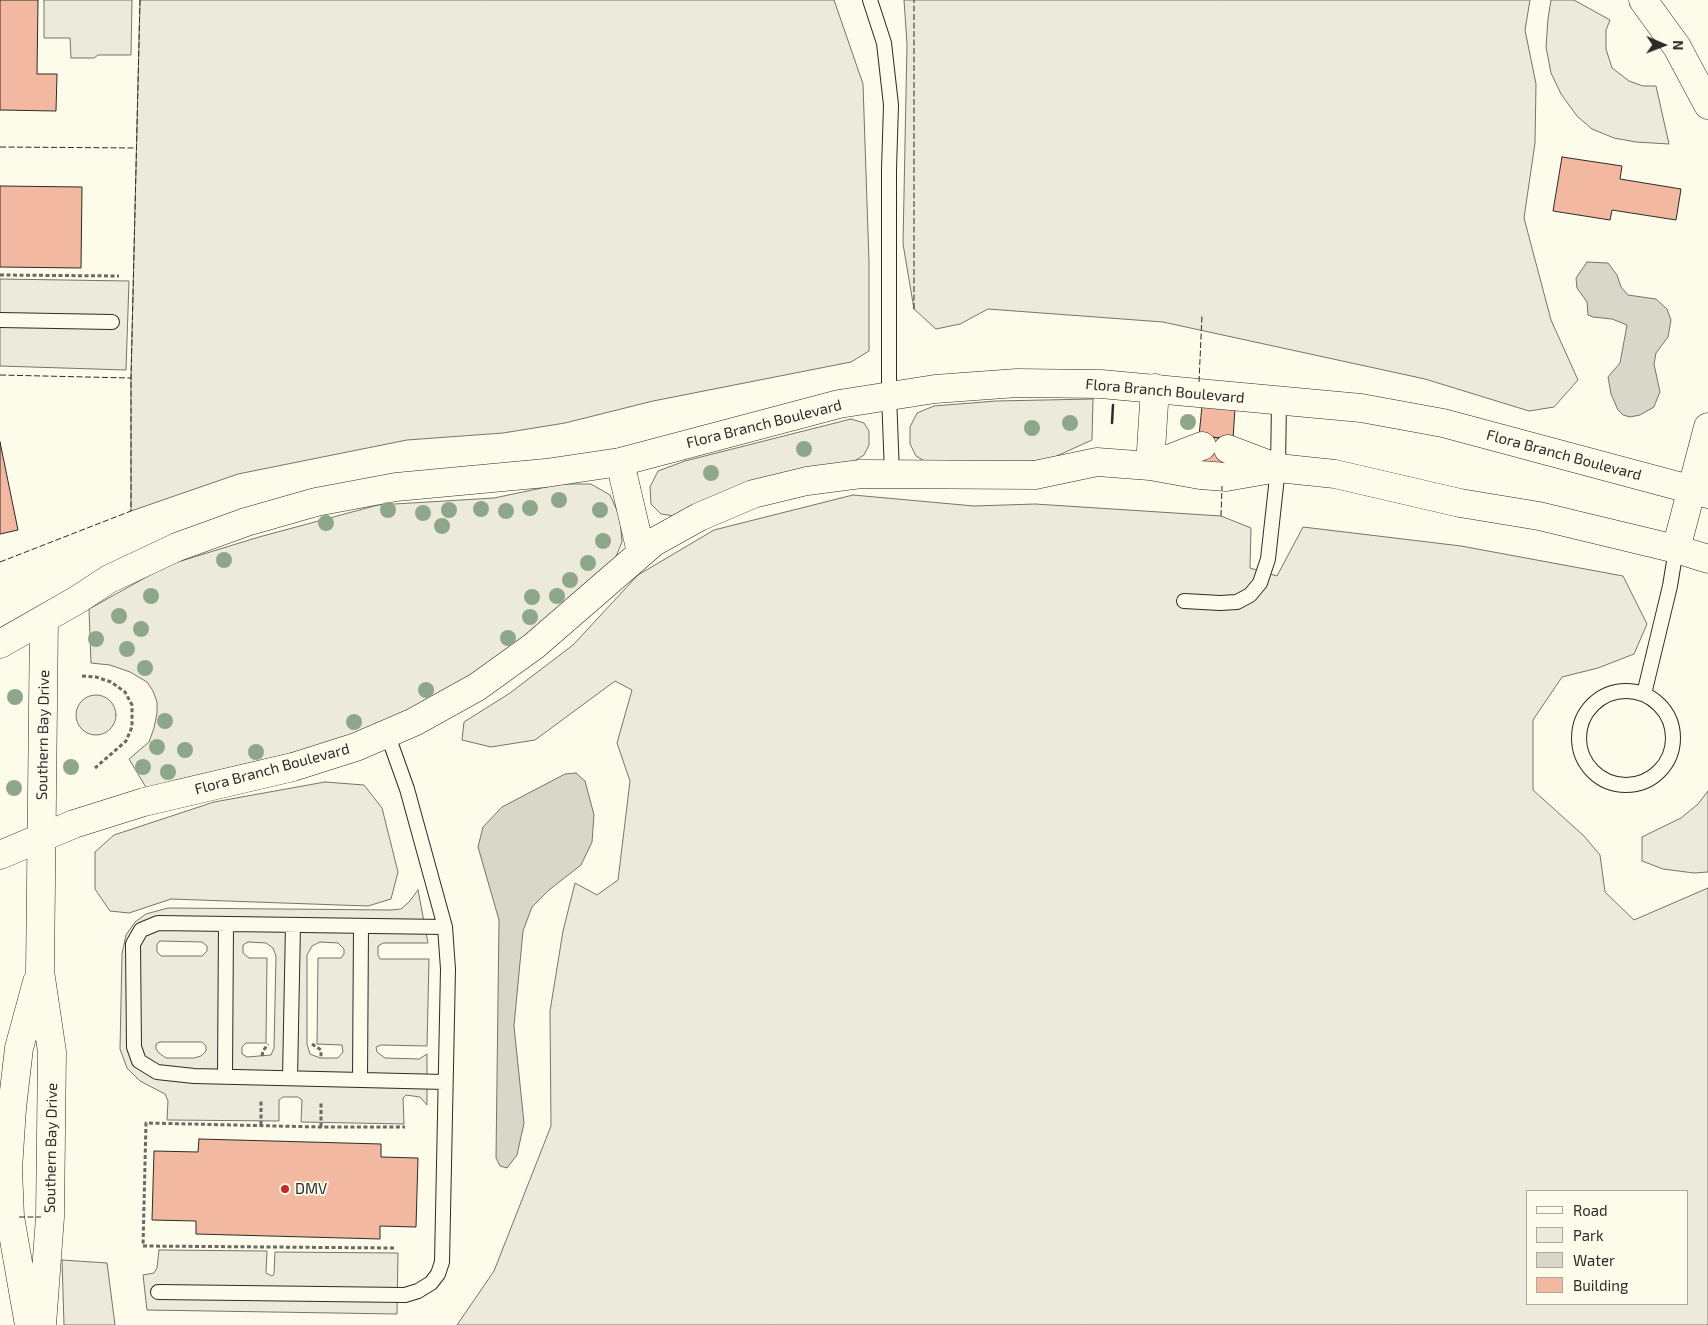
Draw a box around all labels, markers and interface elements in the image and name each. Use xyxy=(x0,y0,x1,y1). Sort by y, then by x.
north arrow xyxy=(1638,20,1688,70)
text: N xyxy=(1670,40,1687,50)
street label: Flora Branch Boulevard xyxy=(1085,375,1245,407)
street label: Flora Branch Boulevard xyxy=(684,396,844,452)
street label: Flora Branch Boulevard xyxy=(1485,426,1643,484)
street label: Southern Bay Drive xyxy=(33,670,53,800)
street label: Flora Branch Boulevard xyxy=(193,740,351,798)
street label: Southern Bay Drive xyxy=(41,1083,61,1213)
place label: DMV xyxy=(295,1180,327,1198)
marker: DMV xyxy=(279,1183,291,1195)
legend xyxy=(1526,1190,1688,1305)
text: Road xyxy=(1573,1201,1608,1219)
text: Park xyxy=(1573,1226,1604,1244)
text: Water xyxy=(1573,1251,1615,1269)
text: Building xyxy=(1573,1276,1628,1294)

